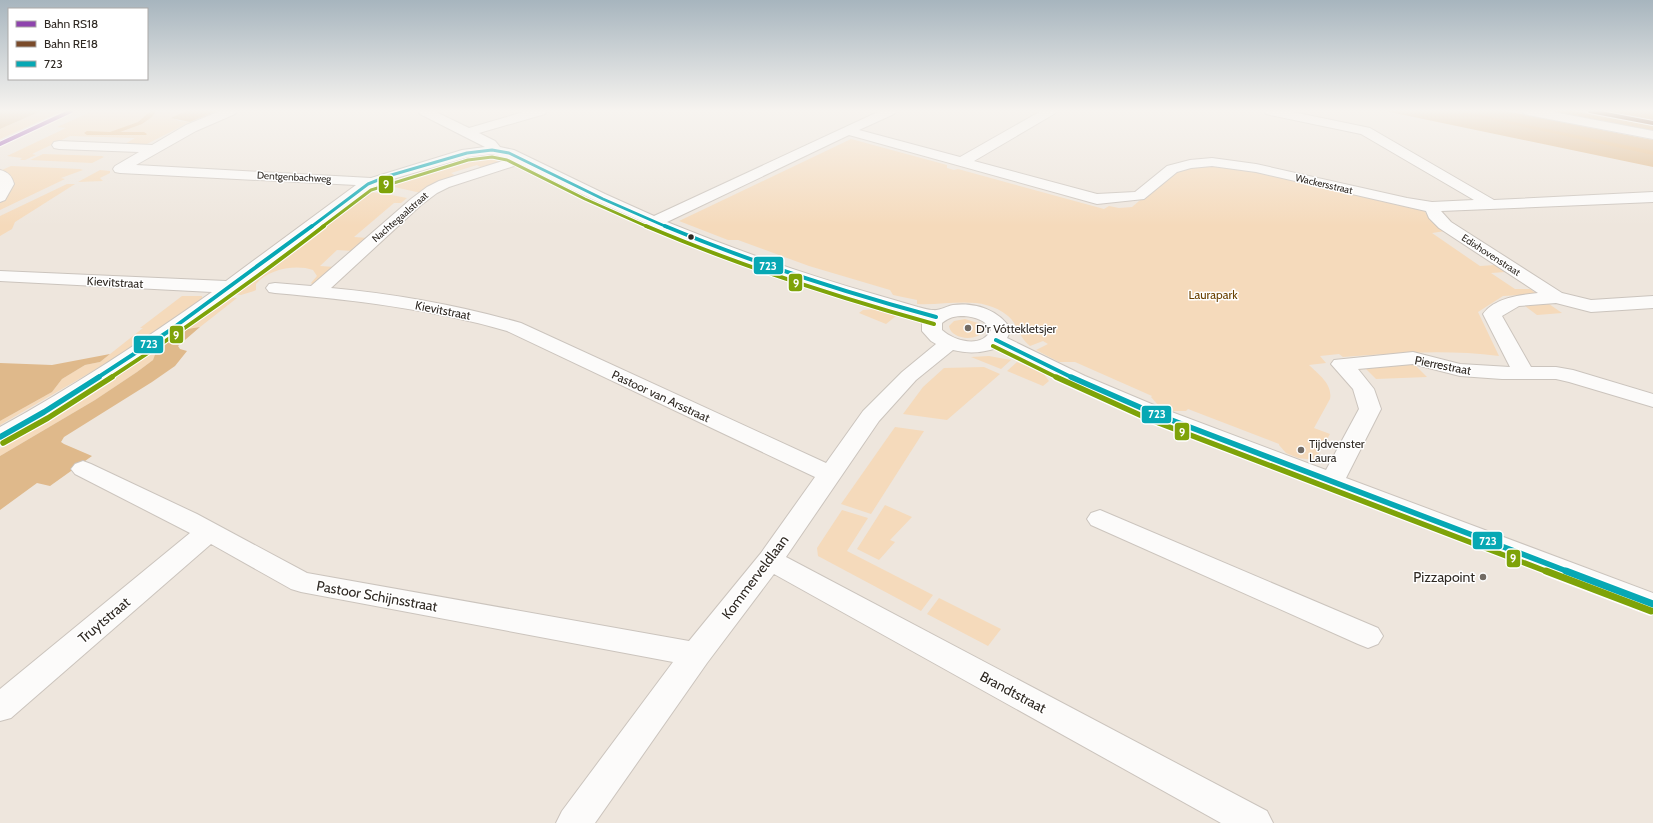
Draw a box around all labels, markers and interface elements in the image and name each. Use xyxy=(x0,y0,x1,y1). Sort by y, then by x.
legend xyxy=(8,8,148,80)
text: Bahn RS18 xyxy=(44,16,98,31)
text: Bahn RE18 xyxy=(44,36,98,51)
text: 723 xyxy=(44,56,63,71)
street label: Dentgenbachweg xyxy=(256,169,333,185)
street label: Wackersstraat xyxy=(1294,171,1355,197)
line badge: 9 xyxy=(378,175,394,194)
text: 9 xyxy=(383,177,389,191)
street label: Nachtegaalstraat xyxy=(369,189,431,245)
street label: Edixhovenstraat xyxy=(1459,231,1523,279)
unlabelled marker xyxy=(686,232,696,242)
line badge: 723 xyxy=(753,256,784,275)
text: 723 xyxy=(759,259,777,273)
street label: Kievitstraat xyxy=(86,273,144,291)
line badge: 9 xyxy=(788,273,803,292)
text: 9 xyxy=(793,276,799,290)
park label: Laurapark xyxy=(1188,287,1238,302)
street label: Kievitstraat xyxy=(414,297,472,323)
place label: D'r Vóttekletsjer xyxy=(976,321,1057,336)
marker: D'r Vóttekletsjer xyxy=(963,323,973,333)
line badge: 9 xyxy=(169,325,184,344)
text: 9 xyxy=(173,328,179,342)
line badge: 723 xyxy=(133,335,164,354)
text: 723 xyxy=(140,337,158,351)
street label: Pierrestraat xyxy=(1413,352,1473,378)
street label: Pastoor van Arsstraat xyxy=(610,367,712,425)
line badge: 723 xyxy=(1141,405,1172,424)
text: 723 xyxy=(1148,407,1166,421)
line badge: 9 xyxy=(1174,422,1190,441)
text: 9 xyxy=(1179,425,1185,439)
place label: Tijdvenster Laura xyxy=(1309,436,1365,465)
marker: Tijdvenster Laura xyxy=(1296,445,1306,455)
street label: Kommerveldlaan xyxy=(717,531,793,623)
line badge: 723 xyxy=(1472,531,1503,550)
text: 723 xyxy=(1479,534,1497,548)
line badge: 9 xyxy=(1506,549,1521,568)
text: 9 xyxy=(1510,551,1516,565)
place label: Pizzapoint xyxy=(1413,568,1475,586)
marker: Pizzapoint xyxy=(1478,572,1488,582)
street label: Pastoor Schijnsstraat xyxy=(315,577,439,616)
street label: Truytstraat xyxy=(74,593,134,647)
street label: Brandtstraat xyxy=(977,667,1049,717)

